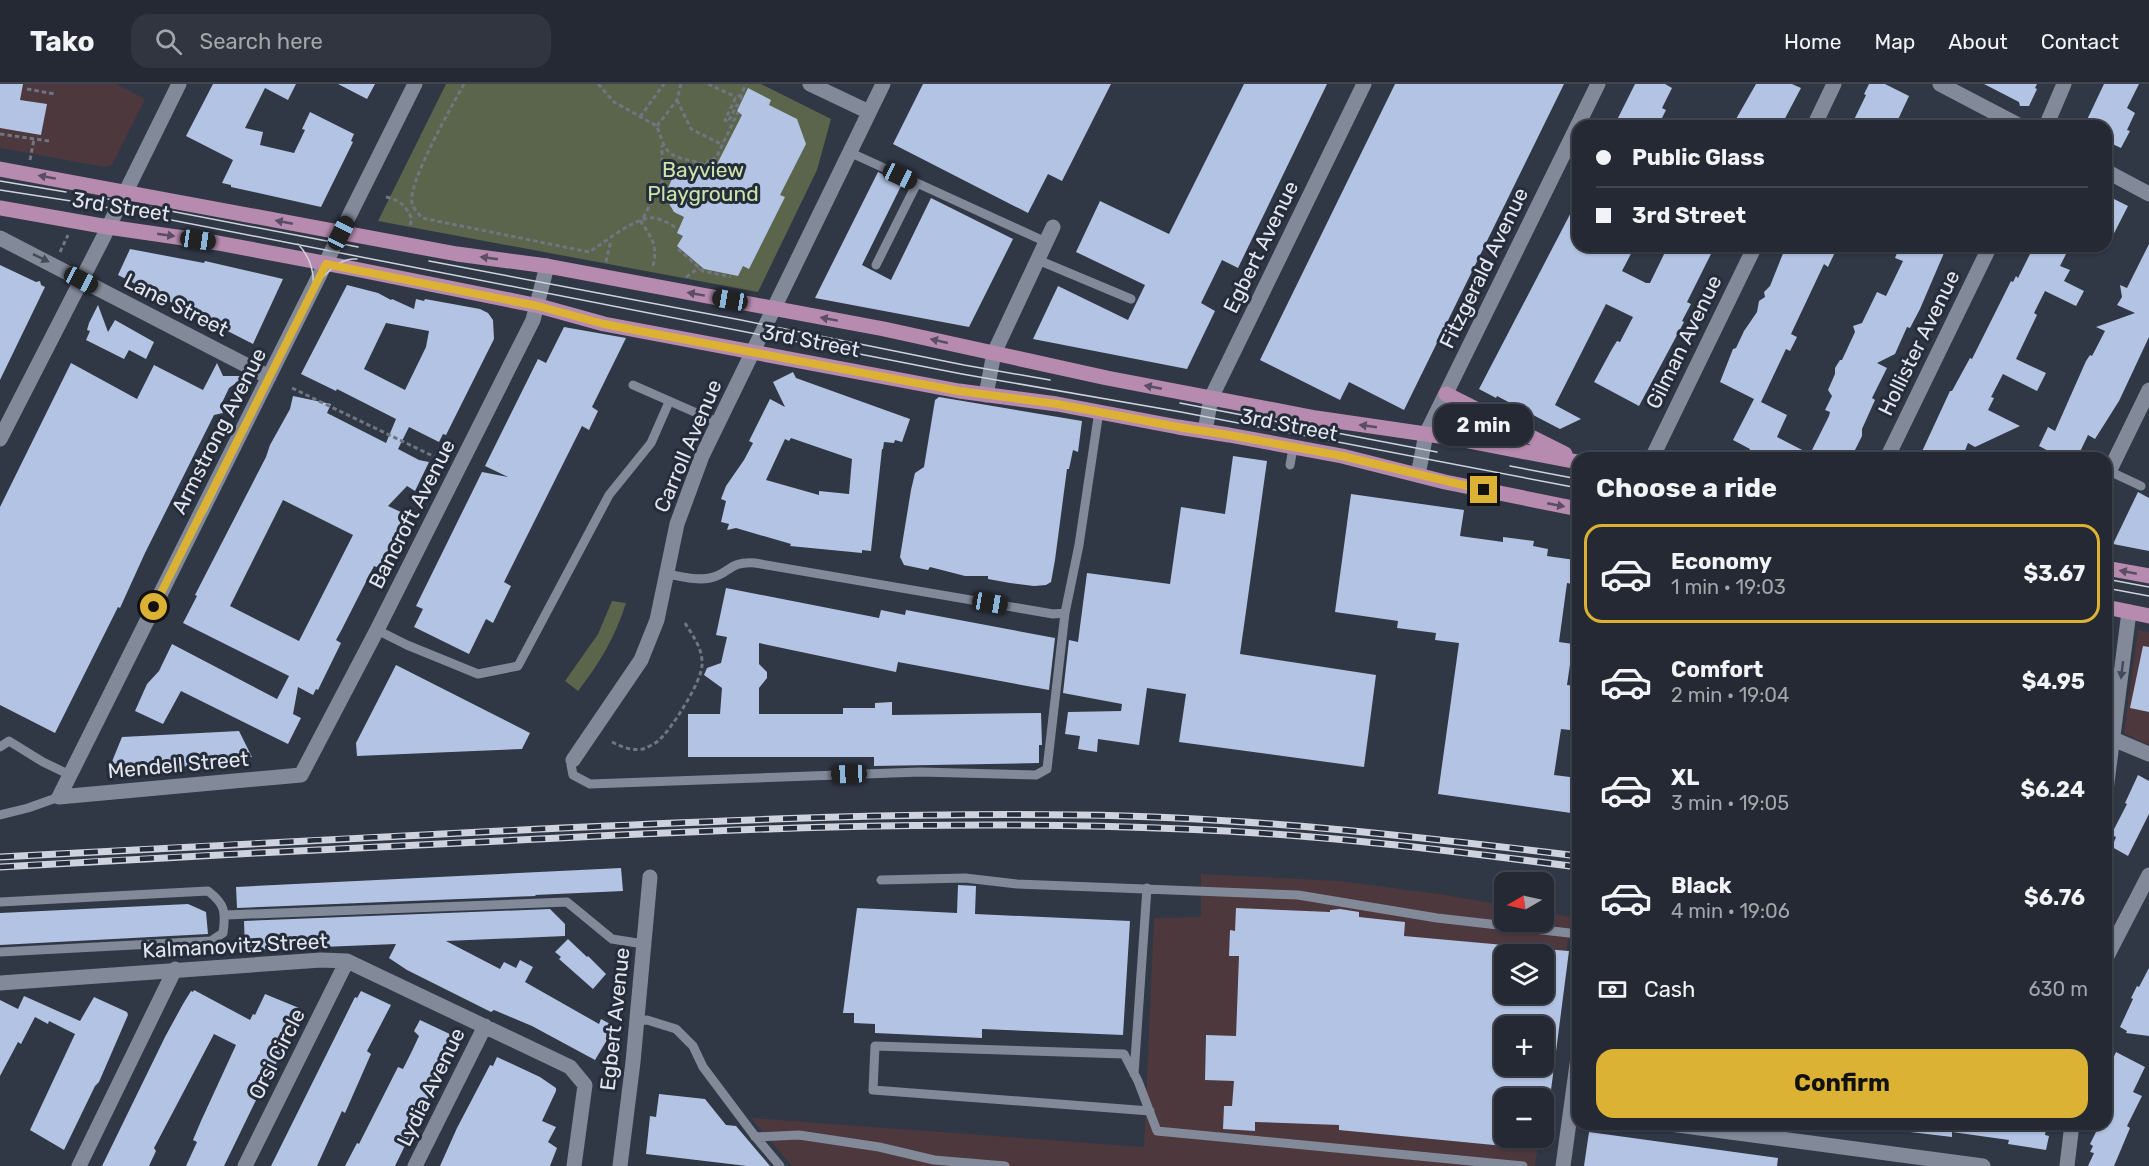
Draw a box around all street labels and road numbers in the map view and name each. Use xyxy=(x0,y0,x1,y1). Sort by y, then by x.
street label: Egbert Avenue xyxy=(1218,177,1303,317)
street label: Fitzgerald Avenue xyxy=(1434,183,1533,352)
street label: 3rd Street xyxy=(70,186,172,227)
street label: Hollister Avenue xyxy=(1873,266,1965,420)
street label: Lane Street xyxy=(120,268,233,342)
street label: Gilman Avenue xyxy=(1640,271,1727,413)
street label: 3rd Street xyxy=(760,319,862,362)
street label: Armstrong Avenue xyxy=(166,344,271,518)
street label: Carroll Avenue xyxy=(648,376,727,516)
street label: 3rd Street xyxy=(1238,403,1340,446)
street label: Bancroft Avenue xyxy=(363,435,460,593)
street label: Mendell Street xyxy=(106,746,250,783)
street label: Kalmanovitz Street xyxy=(142,928,328,963)
street label: Egbert Avenue xyxy=(595,946,634,1092)
street label: Orsi Circle xyxy=(243,1004,310,1103)
street label: Lydia Avenue xyxy=(391,1024,470,1150)

